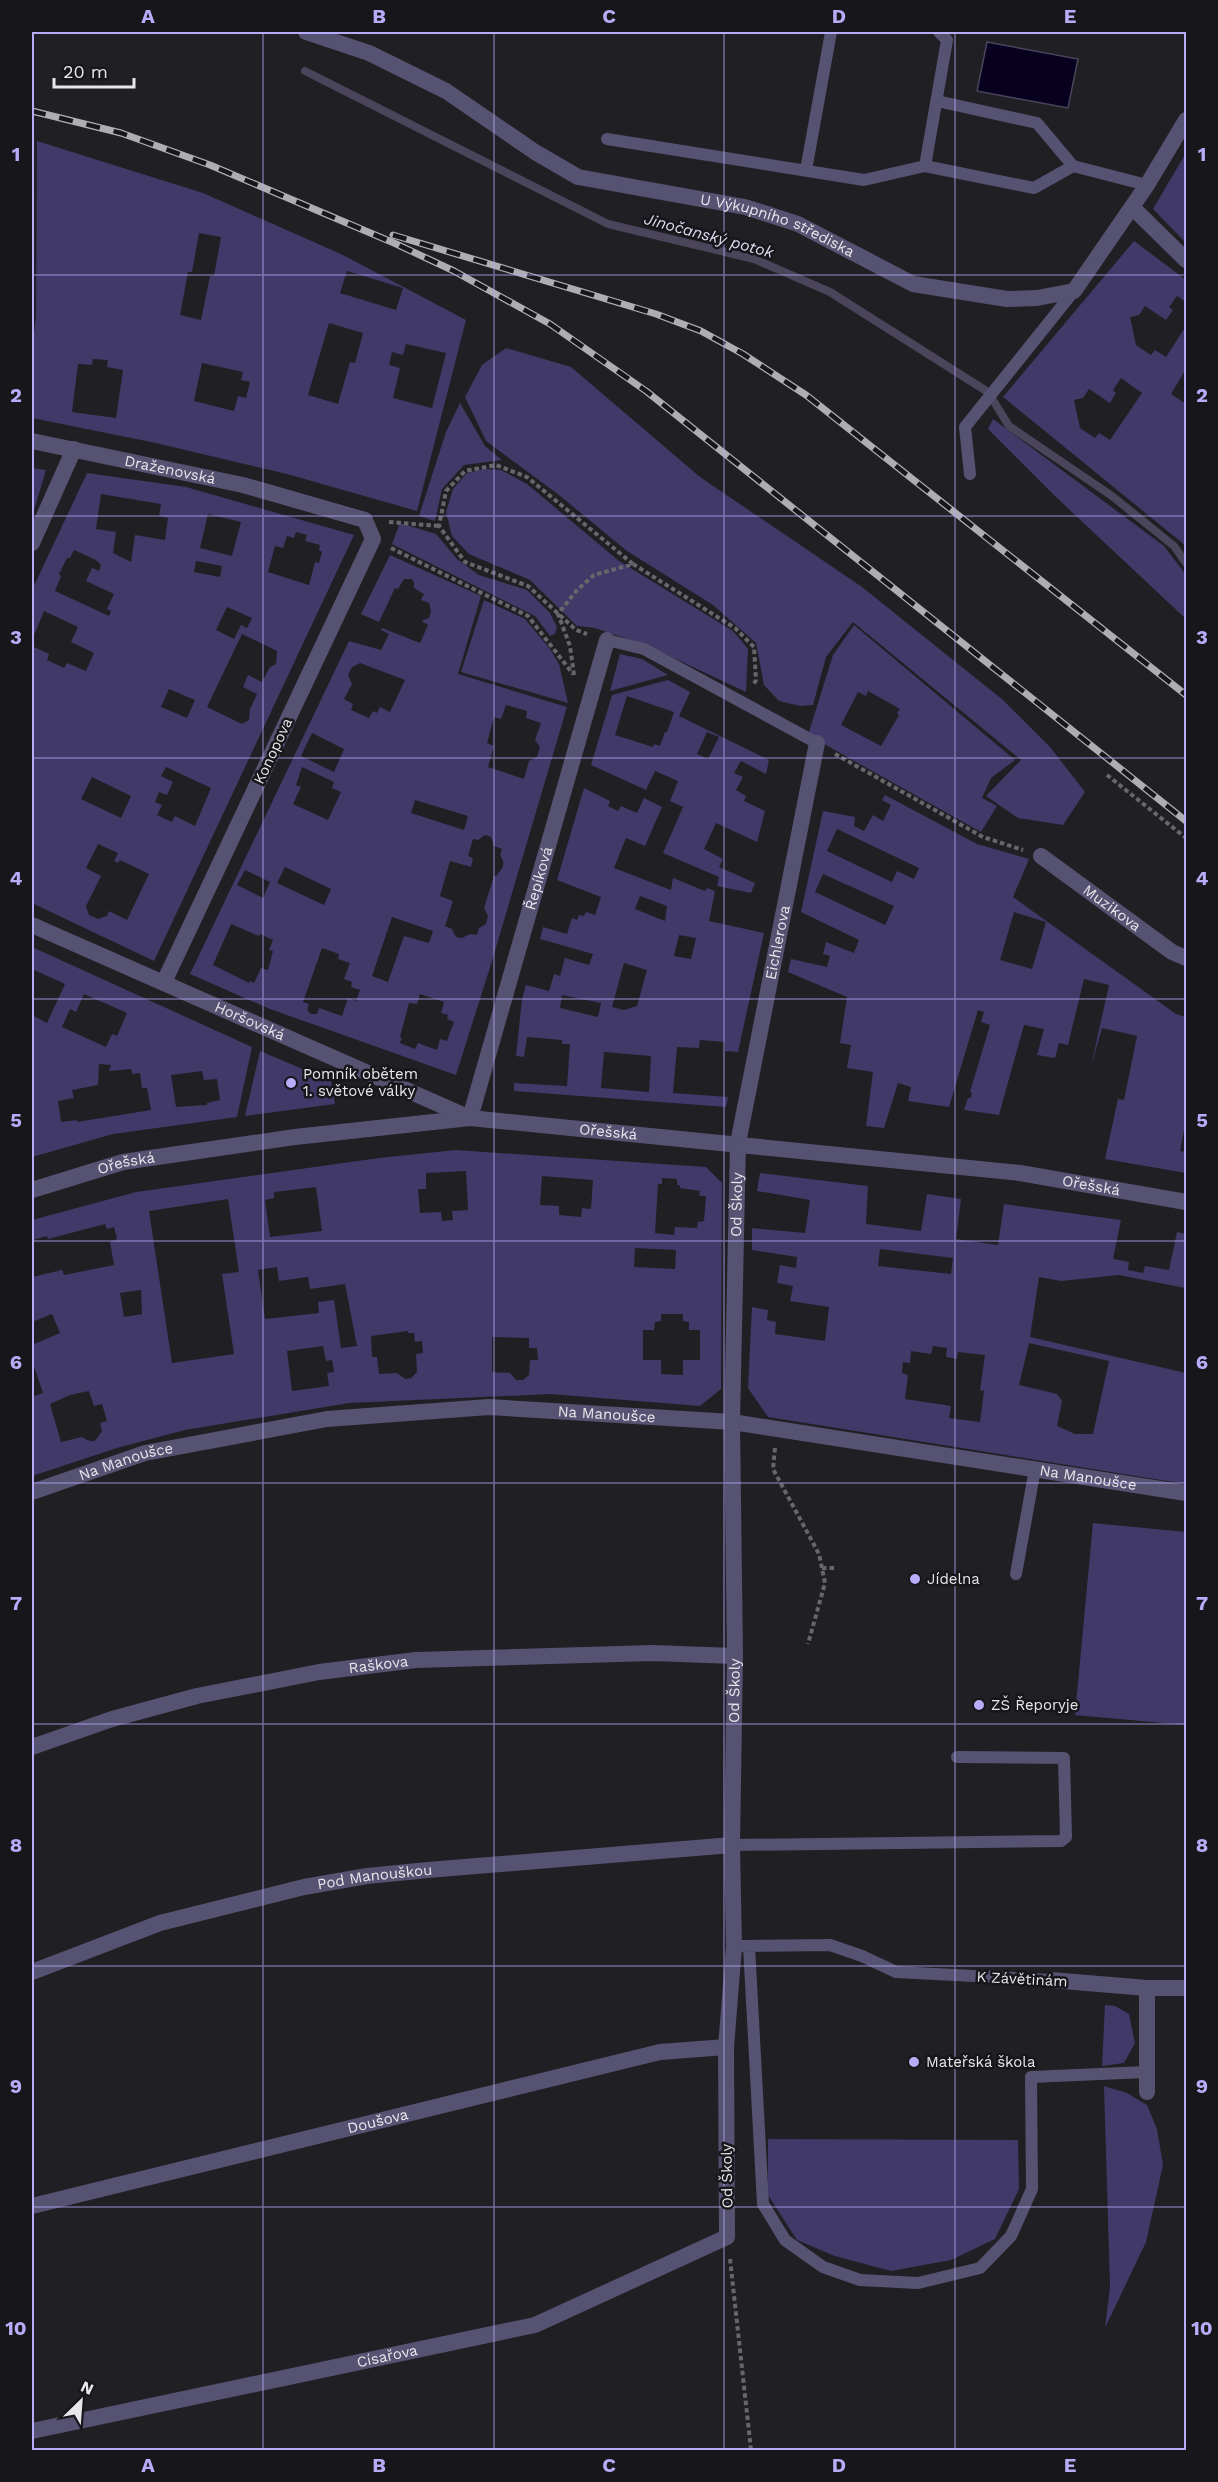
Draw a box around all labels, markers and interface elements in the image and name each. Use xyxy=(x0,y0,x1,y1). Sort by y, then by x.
text: A xyxy=(141,4,155,28)
text: B xyxy=(372,4,386,28)
text: C xyxy=(602,4,616,28)
text: D xyxy=(832,4,846,28)
text: E xyxy=(1064,4,1076,28)
scale bar xyxy=(54,51,134,89)
text: 20 m xyxy=(63,61,108,82)
text: 1 xyxy=(12,142,20,166)
text: 1 xyxy=(1198,142,1206,166)
street label: U Výkupního střediska xyxy=(699,190,858,261)
water label: Jinočanský potok xyxy=(642,209,777,262)
text: 2 xyxy=(10,383,22,407)
text: 2 xyxy=(1196,383,1208,407)
street label: Draženovská xyxy=(123,452,218,488)
text: 3 xyxy=(10,625,22,649)
text: 3 xyxy=(1196,625,1208,649)
street label: Konopova xyxy=(250,715,296,787)
street label: Řepíková xyxy=(521,844,556,912)
text: 4 xyxy=(10,866,23,890)
text: 4 xyxy=(1196,866,1209,890)
street label: Muzikova xyxy=(1079,881,1145,935)
street label: Eichlerova xyxy=(761,903,794,981)
street label: Horšovská xyxy=(212,998,288,1045)
place label: Pomník obětem 1. světové války xyxy=(303,1065,418,1100)
marker: Pomník obětem 1. světové války xyxy=(284,1076,298,1090)
text: 5 xyxy=(10,1108,22,1132)
text: 5 xyxy=(1196,1108,1208,1132)
street label: Ořešská xyxy=(578,1120,639,1144)
street label: Ořešská xyxy=(95,1148,156,1178)
street label: Od Školy xyxy=(727,1172,746,1237)
street label: Ořešská xyxy=(1061,1172,1122,1199)
text: 6 xyxy=(10,1350,22,1374)
text: 6 xyxy=(1196,1350,1208,1374)
street label: Na Manoušce xyxy=(557,1402,656,1426)
street label: Na Manoušce xyxy=(76,1439,175,1484)
street label: Na Manoušce xyxy=(1038,1461,1138,1494)
place label: Jídelna xyxy=(927,1570,980,1588)
marker: Jídelna xyxy=(908,1572,922,1586)
text: 7 xyxy=(10,1591,22,1615)
text: 7 xyxy=(1196,1591,1208,1615)
street label: Raškova xyxy=(348,1652,410,1677)
street label: Od Školy xyxy=(724,1658,744,1723)
place label: ZŠ Řeporyje xyxy=(991,1695,1078,1714)
marker: ZŠ Řeporyje xyxy=(972,1698,986,1712)
text: 8 xyxy=(10,1833,22,1857)
text: 8 xyxy=(1196,1833,1208,1857)
street label: Pod Manouškou xyxy=(316,1861,433,1894)
street label: K Závětinám xyxy=(976,1968,1068,1990)
place label: Mateřská škola xyxy=(926,2053,1036,2071)
marker: Mateřská škola xyxy=(907,2055,921,2069)
text: 9 xyxy=(10,2074,22,2098)
text: 9 xyxy=(1196,2074,1208,2098)
street label: Doušova xyxy=(345,2105,411,2137)
street label: Od Školy xyxy=(716,2143,737,2208)
text: 10 xyxy=(5,2316,27,2340)
text: 10 xyxy=(1191,2316,1213,2340)
street label: Císařova xyxy=(355,2341,420,2371)
north arrow xyxy=(51,2371,111,2431)
text: N xyxy=(78,2377,97,2399)
text: A xyxy=(141,2453,155,2477)
text: B xyxy=(372,2453,386,2477)
text: C xyxy=(602,2453,616,2477)
text: D xyxy=(832,2453,846,2477)
text: E xyxy=(1064,2453,1076,2477)

